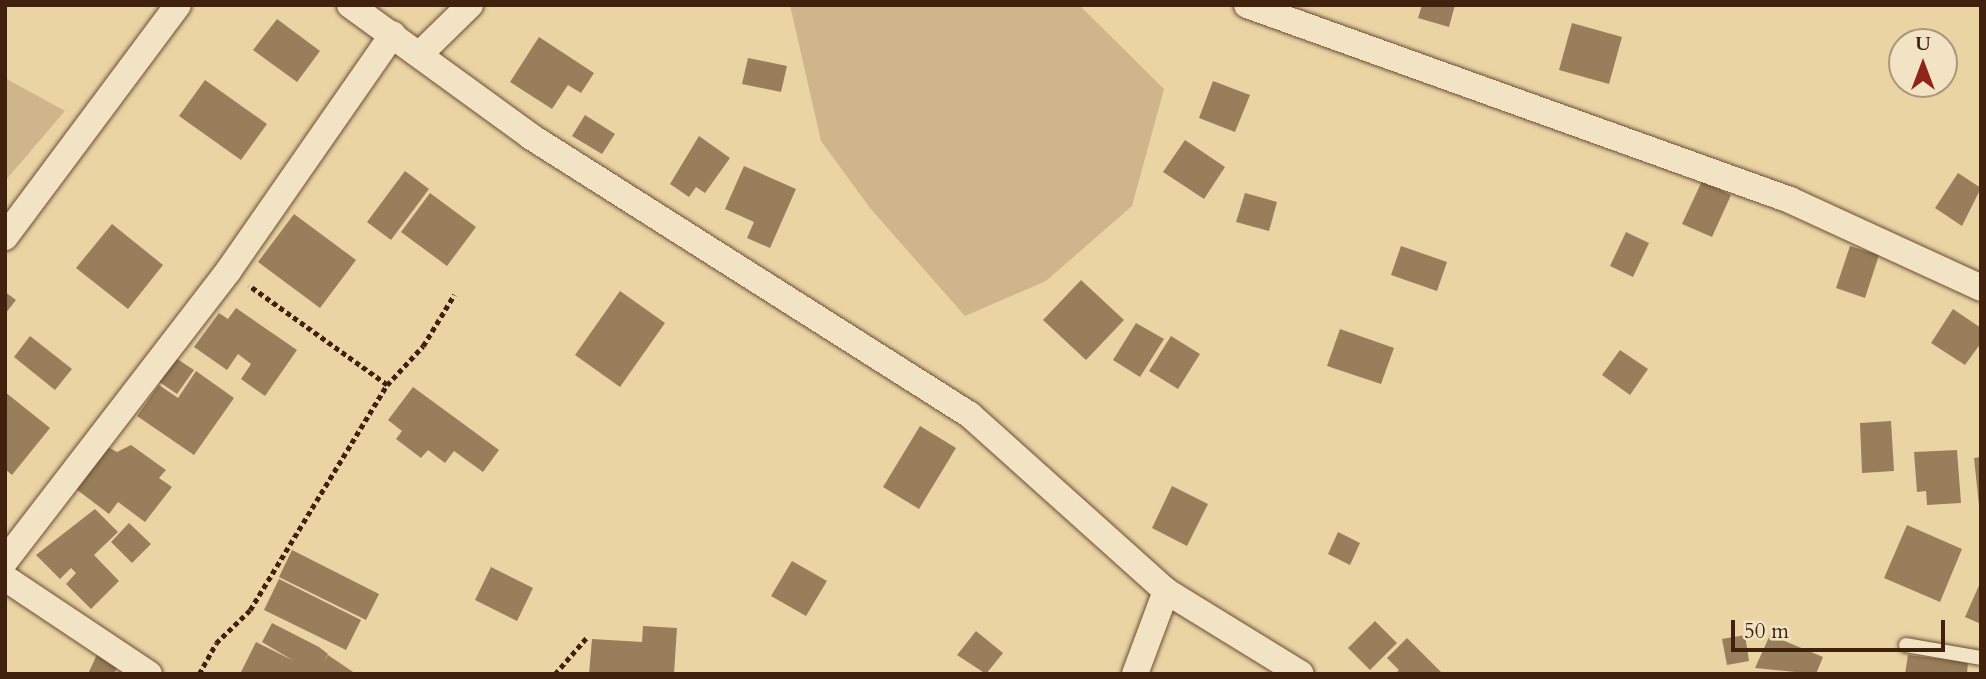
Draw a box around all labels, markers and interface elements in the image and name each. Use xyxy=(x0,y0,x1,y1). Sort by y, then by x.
north arrow xyxy=(1888,28,1958,98)
text: U xyxy=(1915,31,1931,57)
scale bar xyxy=(1734,606,1948,650)
text: 50 m xyxy=(1744,617,1789,646)

